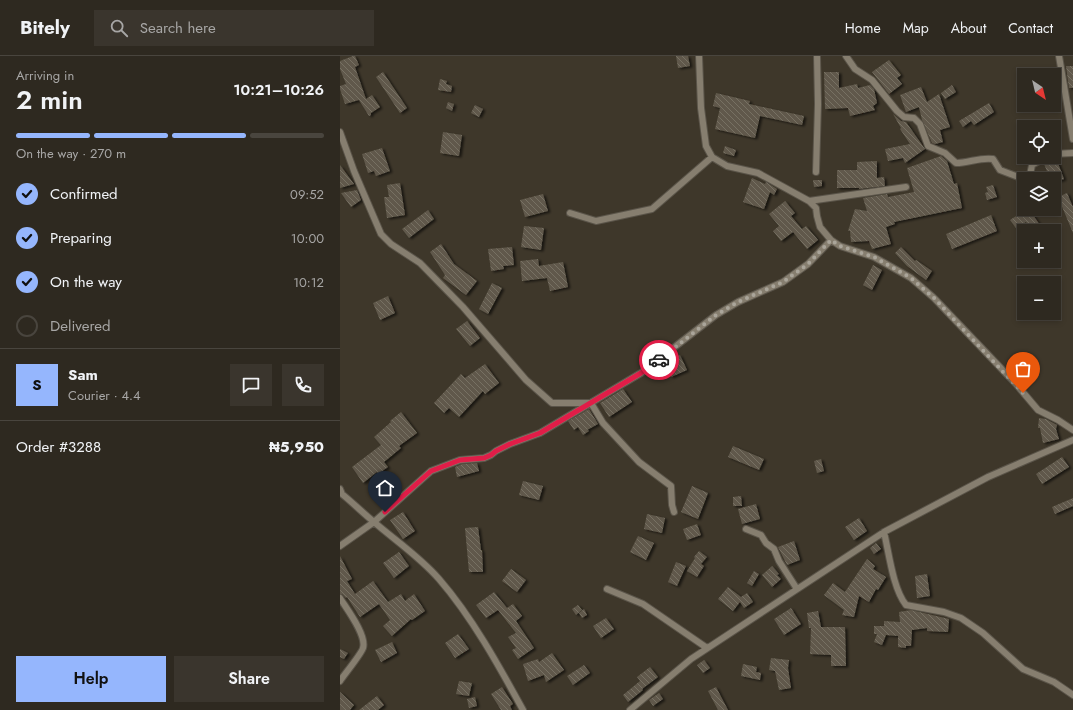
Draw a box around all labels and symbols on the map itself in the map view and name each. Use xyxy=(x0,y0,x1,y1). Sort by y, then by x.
north arrow xyxy=(1017,68,1061,112)
courier xyxy=(639,340,679,380)
pin xyxy=(1006,352,1040,393)
pin xyxy=(368,471,402,512)

